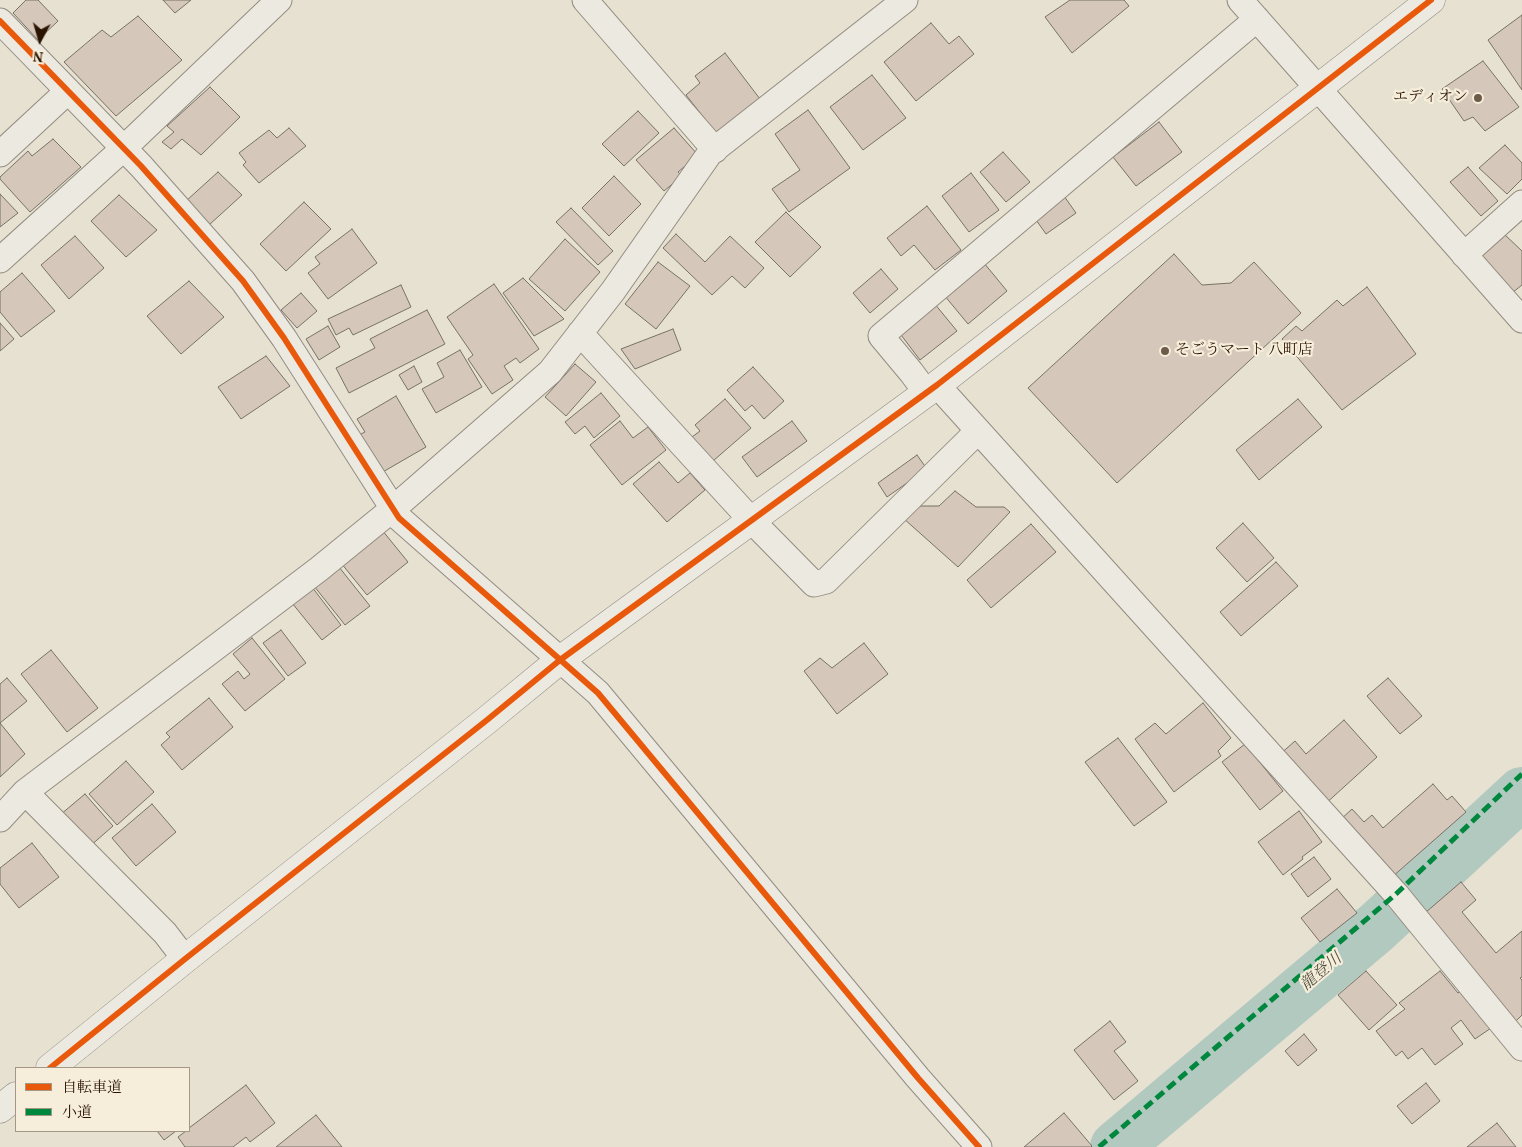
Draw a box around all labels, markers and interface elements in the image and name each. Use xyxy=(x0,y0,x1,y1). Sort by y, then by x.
north arrow xyxy=(15,15,65,65)
text: N xyxy=(32,45,44,65)
place label: エディオン xyxy=(1393,89,1468,107)
marker: エディオン xyxy=(1472,92,1484,104)
place label: そごうマート 八町店 xyxy=(1175,342,1313,360)
marker: そごうマート 八町店 xyxy=(1159,345,1171,357)
water label: 龍登川 xyxy=(1297,950,1347,996)
legend xyxy=(15,1067,190,1132)
text: 自転車道 xyxy=(62,1078,122,1099)
text: 小道 xyxy=(62,1103,92,1124)

